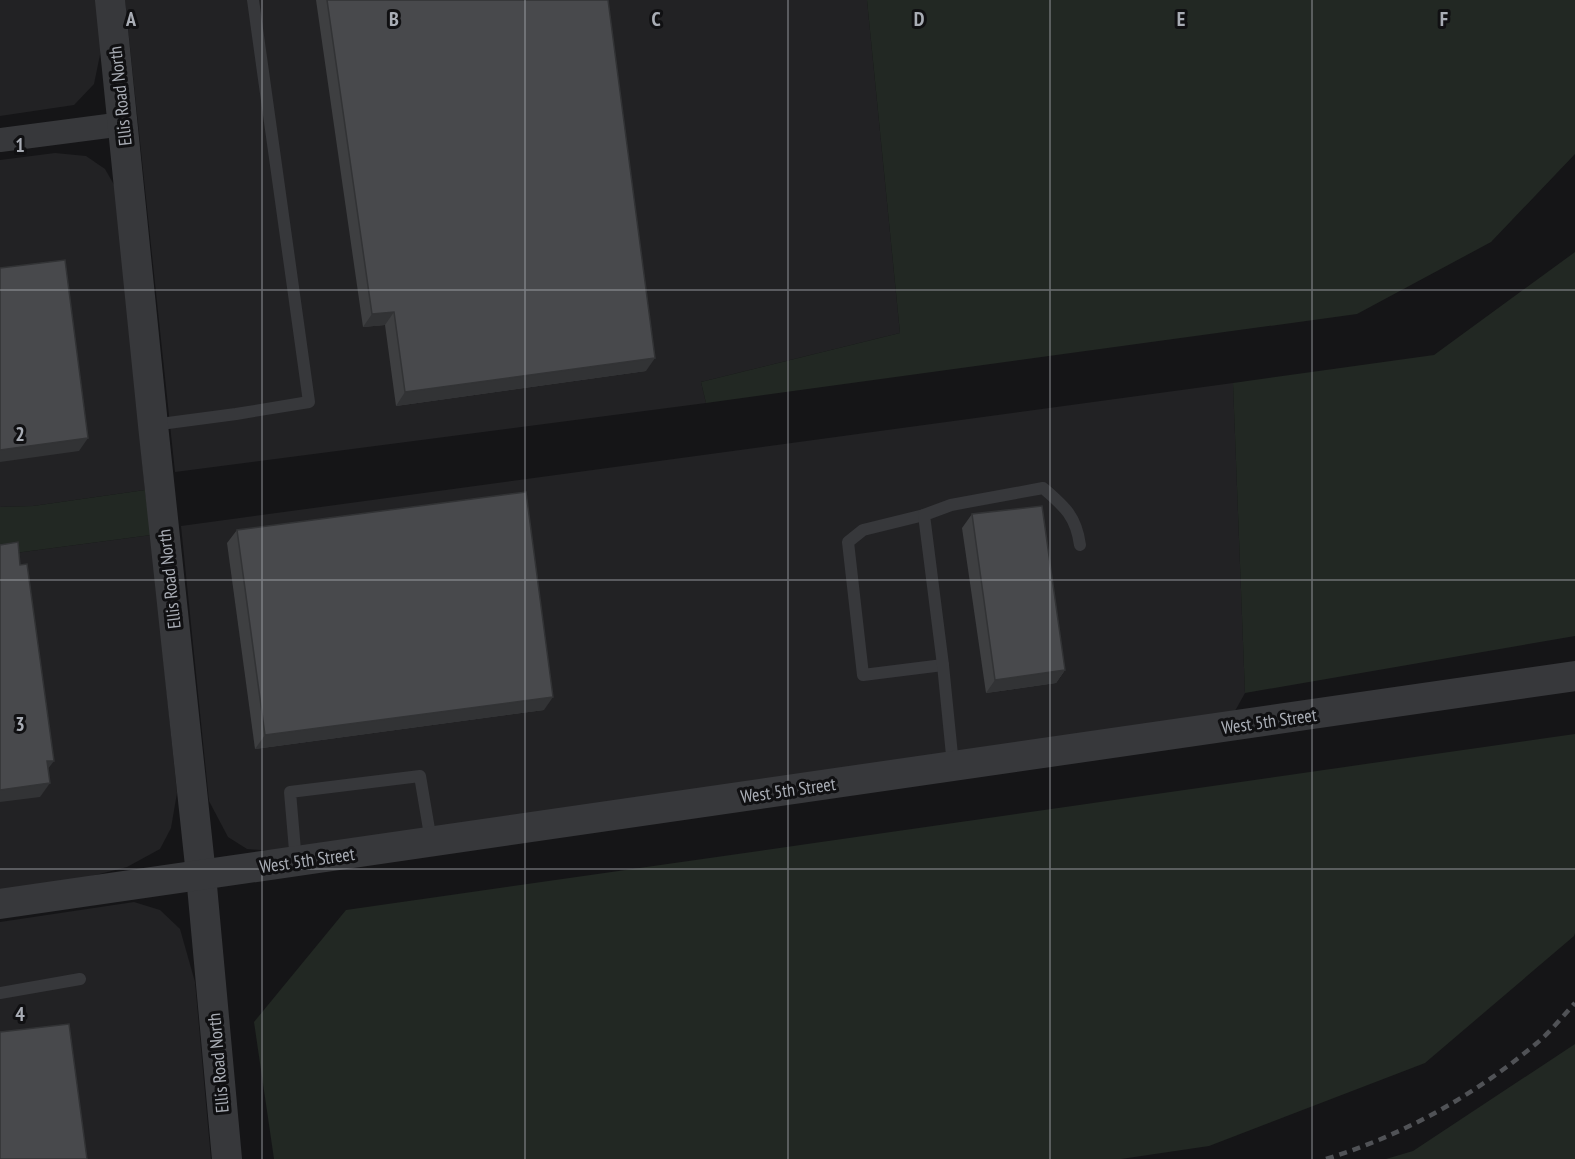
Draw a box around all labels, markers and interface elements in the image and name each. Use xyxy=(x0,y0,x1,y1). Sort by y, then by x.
text: A xyxy=(125,6,137,32)
text: B xyxy=(389,6,399,32)
text: C xyxy=(651,6,661,32)
text: D xyxy=(914,6,925,32)
text: E xyxy=(1177,6,1185,32)
text: F xyxy=(1440,6,1448,32)
street label: Ellis Road North xyxy=(103,45,137,147)
text: 1 xyxy=(15,132,25,158)
text: 2 xyxy=(15,421,25,447)
street label: Ellis Road North xyxy=(152,528,186,630)
street label: West 5th Street xyxy=(1220,703,1318,739)
text: 3 xyxy=(15,711,25,737)
street label: West 5th Street xyxy=(739,772,837,808)
street label: West 5th Street xyxy=(258,842,356,878)
text: 4 xyxy=(15,1001,25,1027)
street label: Ellis Road North xyxy=(202,1012,234,1114)

